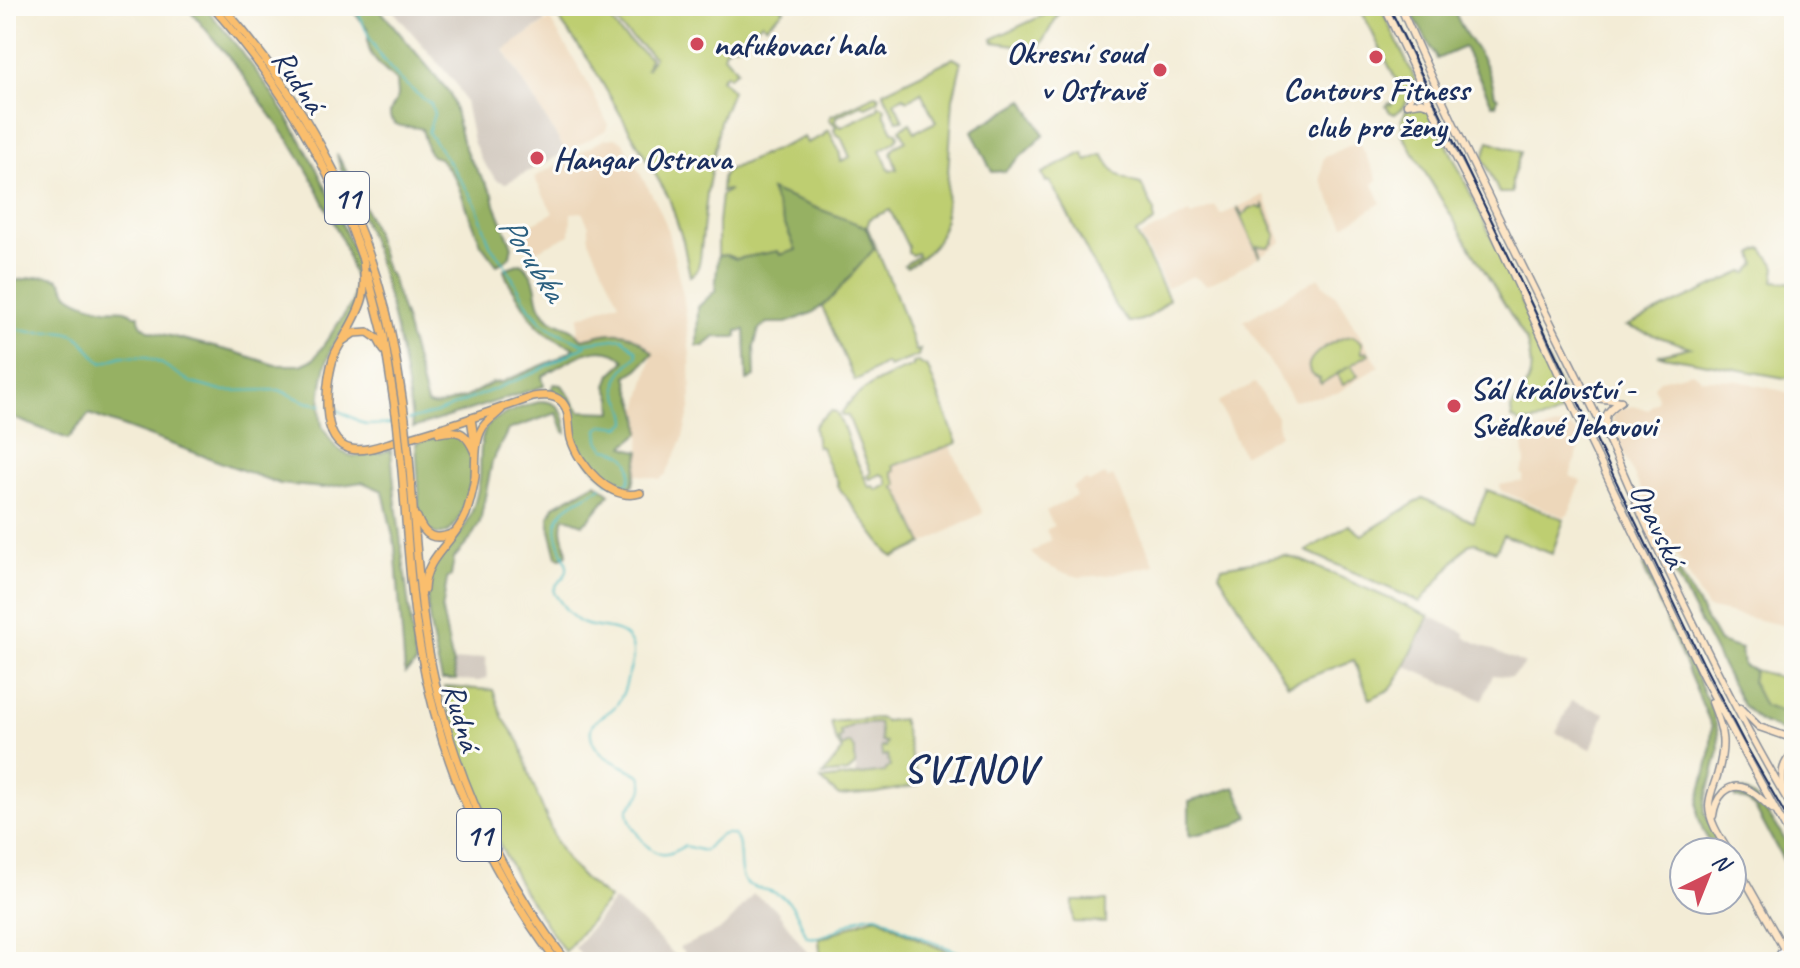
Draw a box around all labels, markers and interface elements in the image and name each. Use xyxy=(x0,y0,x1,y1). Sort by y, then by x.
place label: nafukovací hala xyxy=(713,24,888,65)
place label: Okresní soud v Ostravě xyxy=(1006,32,1150,110)
marker: nafukovací hala xyxy=(688,35,706,53)
street label: Rudná xyxy=(263,41,337,124)
marker: Contours Fitness club pro ženy xyxy=(1367,48,1385,66)
marker: Okresní soud v Ostravě xyxy=(1151,61,1169,79)
place label: Contours Fitness club pro ženy xyxy=(1283,69,1473,147)
place label: Hangar Ostrava xyxy=(553,138,734,179)
marker: Hangar Ostrava xyxy=(528,149,546,167)
road number: 11 xyxy=(325,172,369,224)
water label: Porubka xyxy=(490,207,578,312)
place label: Sál království - Svědkové Jehovovi xyxy=(1470,368,1660,446)
marker: Sál království - Svědkové Jehovovi xyxy=(1445,397,1463,415)
street label: Opavská xyxy=(1620,476,1697,577)
street label: Rudná xyxy=(433,678,492,759)
district label: SVINOV xyxy=(903,744,1043,794)
road number: 11 xyxy=(457,809,501,861)
north arrow xyxy=(1668,836,1748,916)
text: N xyxy=(1706,847,1738,879)

